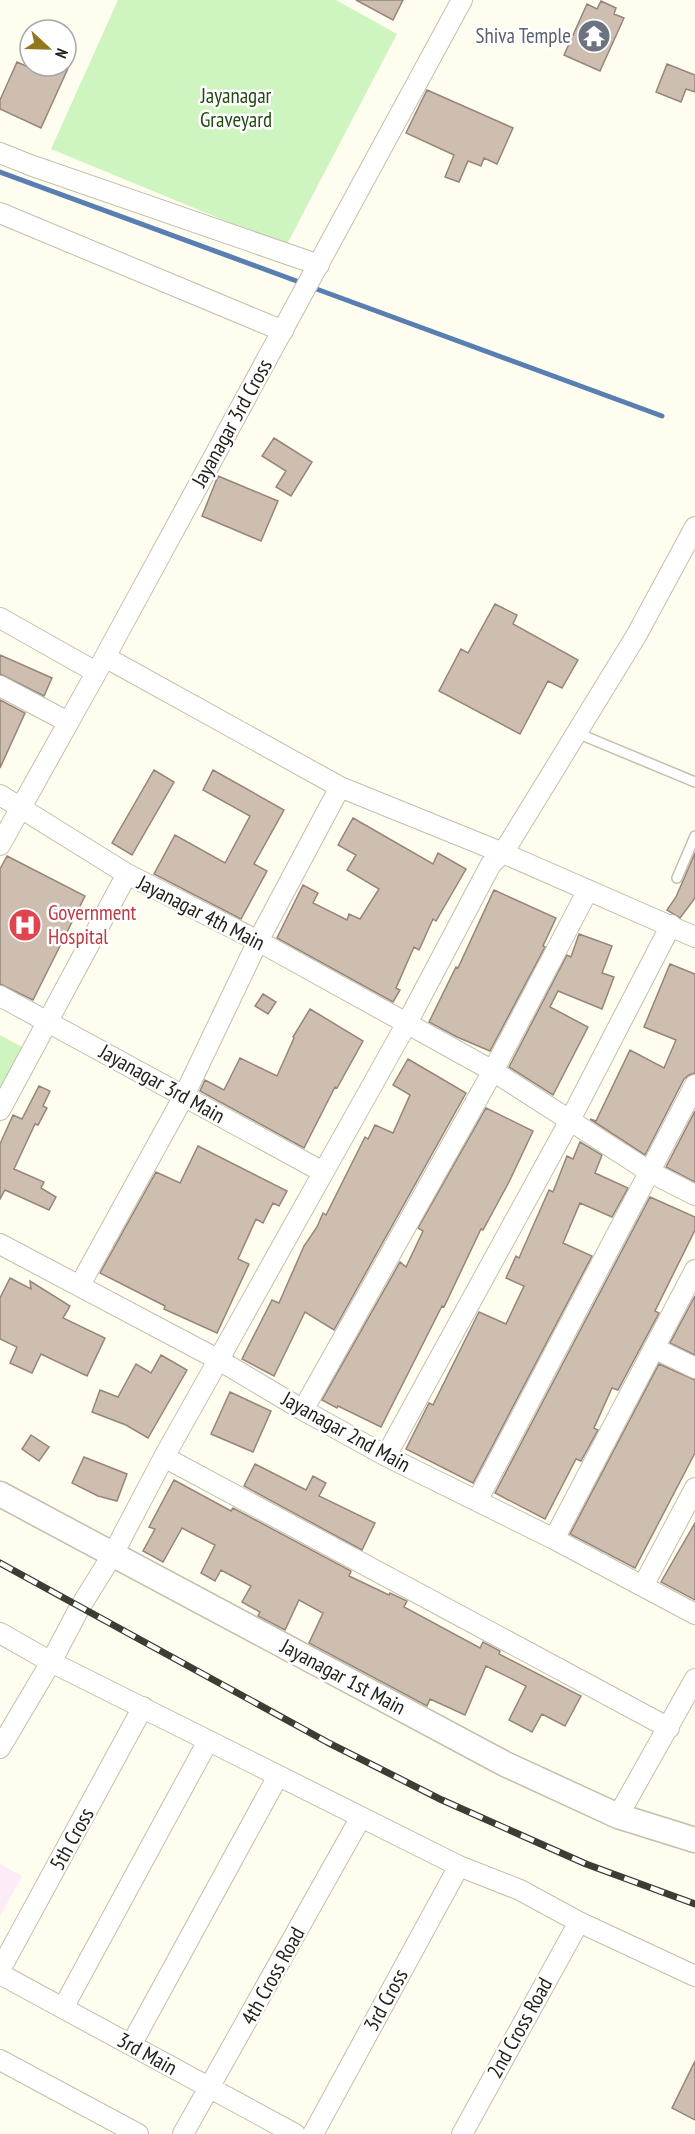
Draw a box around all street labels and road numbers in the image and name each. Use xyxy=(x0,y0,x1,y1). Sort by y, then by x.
street label: Jayanagar 3rd Cross xyxy=(185,354,278,492)
street label: Jayanagar 4th Main xyxy=(132,868,270,956)
street label: Jayanagar 3rd Main xyxy=(94,1037,230,1129)
street label: Jayanagar 2nd Main xyxy=(276,1385,415,1478)
street label: Jayanagar 1st Main xyxy=(275,1632,410,1721)
street label: 5th Cross xyxy=(43,1803,100,1875)
street label: 4th Cross Road xyxy=(235,1922,310,2029)
street label: 3rd Cross xyxy=(357,1964,414,2036)
street label: 2nd Cross Road xyxy=(481,1973,558,2083)
street label: 3rd Main xyxy=(113,2026,182,2081)

